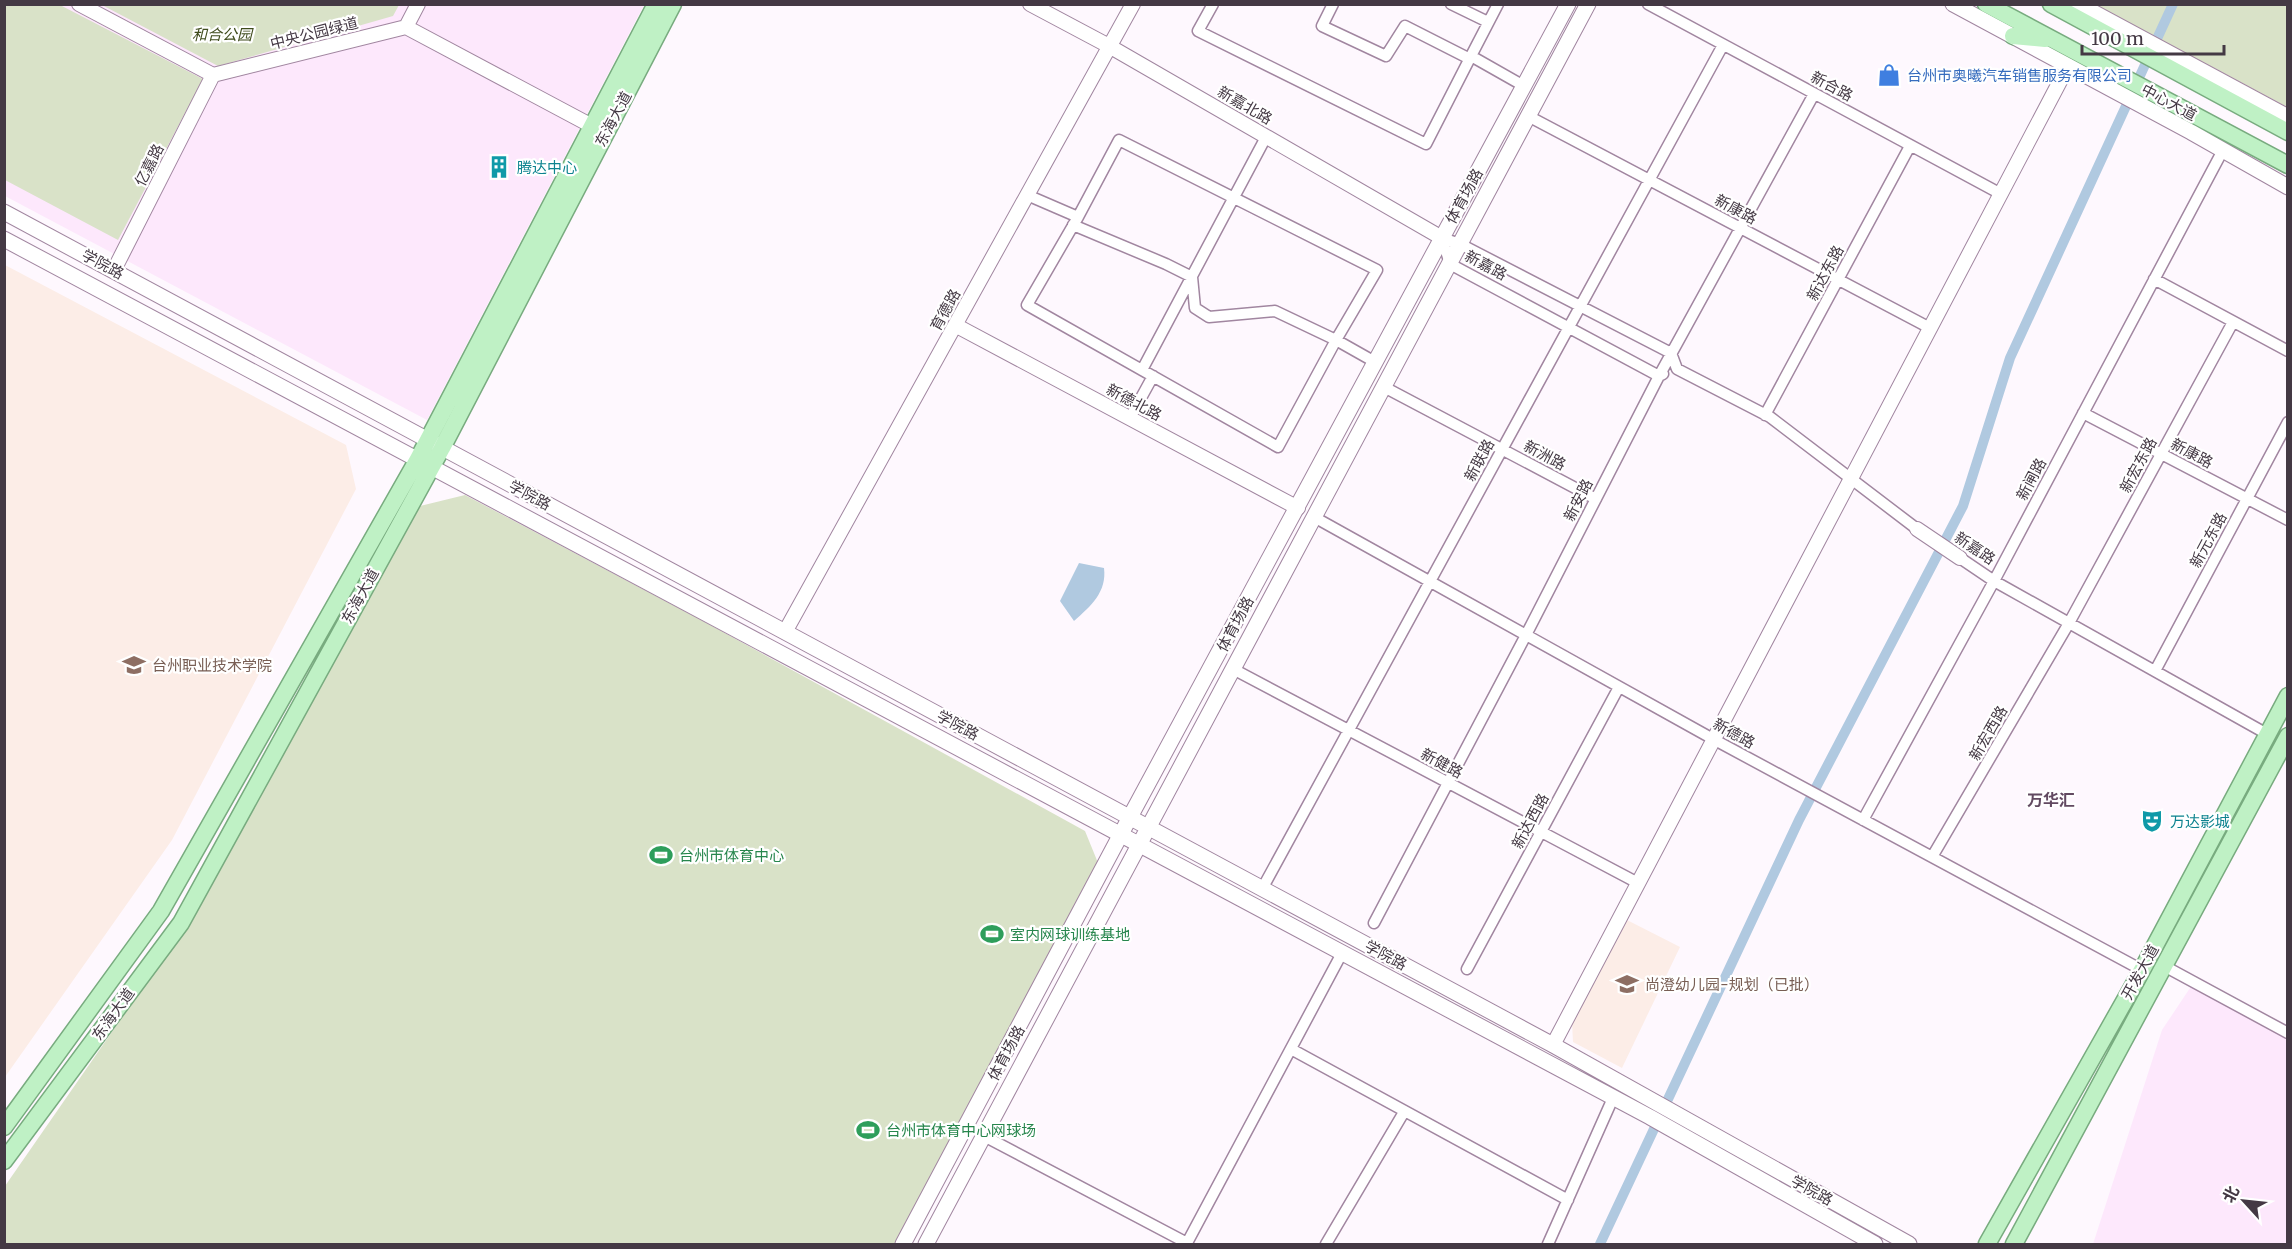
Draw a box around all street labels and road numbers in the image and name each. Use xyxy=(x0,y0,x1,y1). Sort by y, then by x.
street label: 中央公园绿道 xyxy=(268,13,360,53)
street label: 新合路 xyxy=(1808,67,1856,105)
street label: 中心大道 xyxy=(2138,80,2200,124)
street label: 新嘉北路 xyxy=(1214,82,1276,128)
street label: 东海大道 xyxy=(591,88,635,150)
street label: 亿嘉路 xyxy=(130,141,168,189)
street label: 体育场路 xyxy=(1441,165,1487,227)
street label: 新康路 xyxy=(1712,190,1760,228)
street label: 新达东路 xyxy=(1803,242,1847,304)
street label: 学院路 xyxy=(79,245,127,283)
street label: 新嘉路 xyxy=(1462,246,1510,284)
street label: 育德路 xyxy=(926,286,964,334)
street label: 新德北路 xyxy=(1103,380,1165,424)
street label: 新宏东路 xyxy=(2116,434,2160,496)
street label: 新康路 xyxy=(2168,434,2216,472)
street label: 新联路 xyxy=(1460,436,1498,484)
street label: 新洲路 xyxy=(1521,436,1569,474)
street label: 新闸路 xyxy=(2012,455,2050,503)
street label: 学院路 xyxy=(506,476,554,514)
street label: 新安路 xyxy=(1559,476,1597,524)
street label: 新元东路 xyxy=(2186,509,2230,571)
street label: 新嘉路 xyxy=(1951,528,1999,568)
street label: 东海大道 xyxy=(337,565,383,627)
street label: 体育场路 xyxy=(1213,593,1257,655)
street label: 新宏西路 xyxy=(1965,702,2011,764)
street label: 学院路 xyxy=(934,706,982,744)
street label: 新德路 xyxy=(1710,714,1758,752)
street label: 新健路 xyxy=(1418,744,1466,782)
street label: 新达西路 xyxy=(1508,790,1552,852)
street label: 学院路 xyxy=(1362,936,1410,974)
street label: 开发大道 xyxy=(2117,941,2163,1003)
street label: 东海大道 xyxy=(88,984,138,1044)
street label: 体育场路 xyxy=(984,1022,1028,1084)
street label: 学院路 xyxy=(1788,1171,1836,1209)

